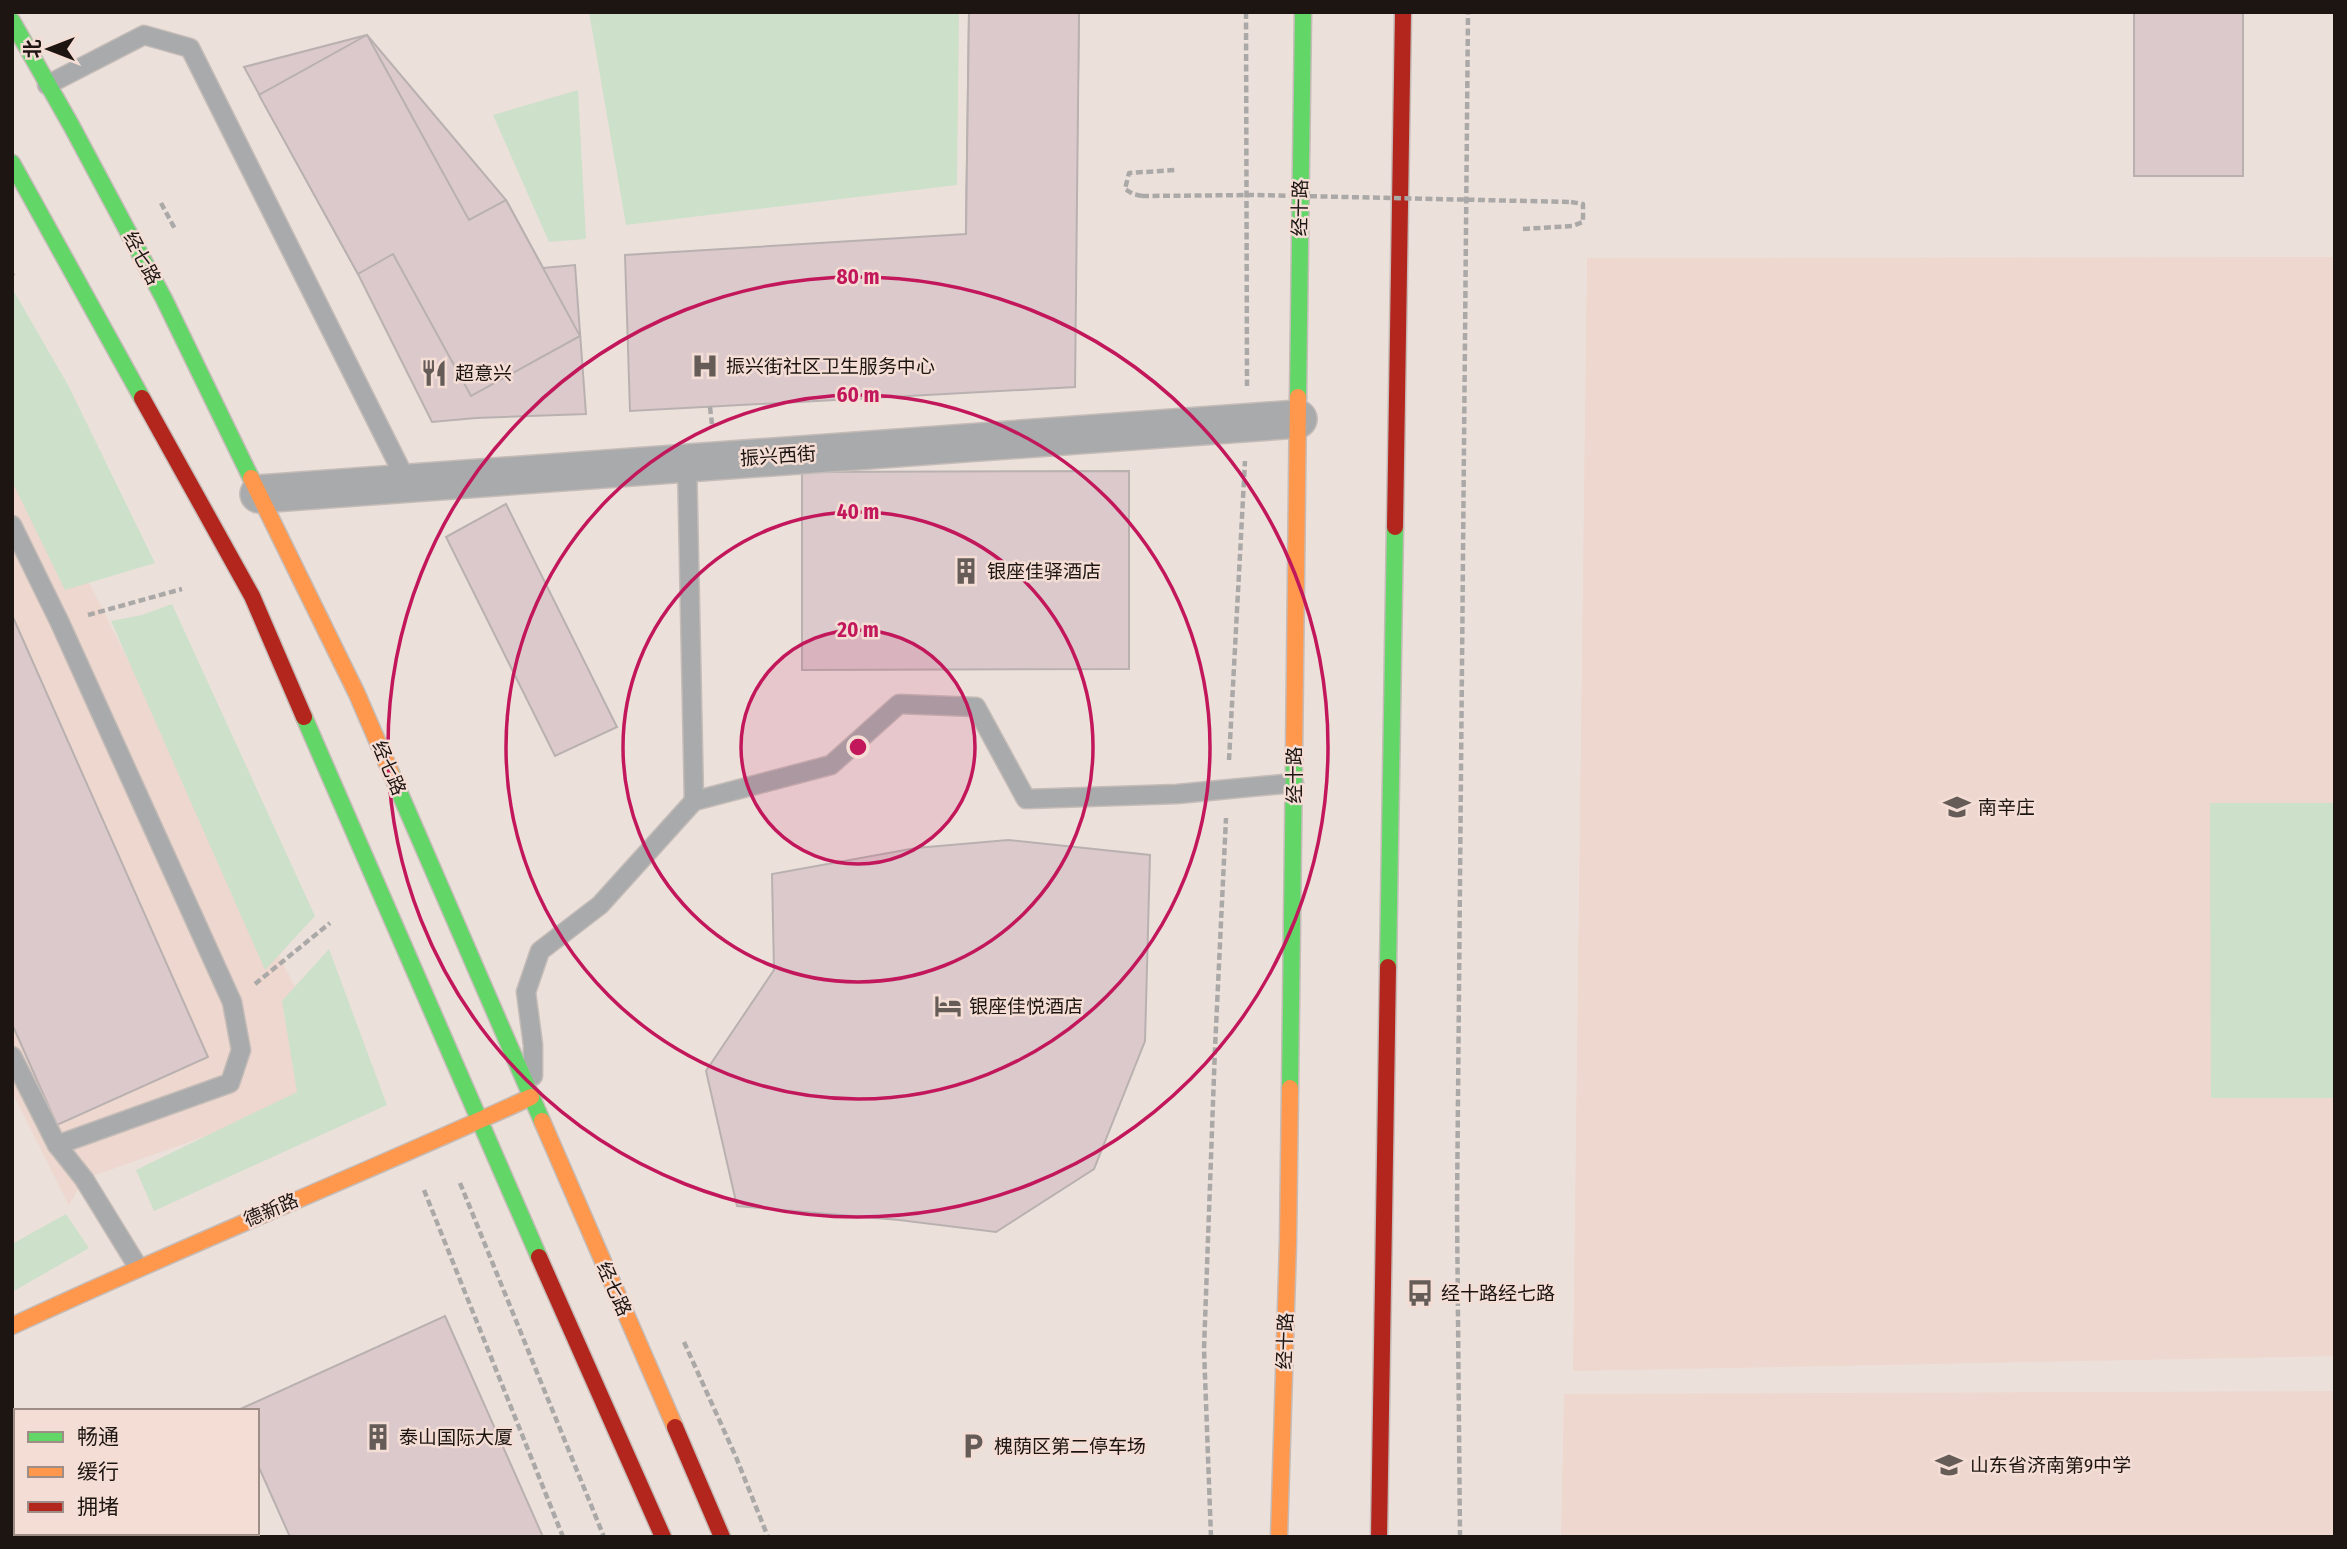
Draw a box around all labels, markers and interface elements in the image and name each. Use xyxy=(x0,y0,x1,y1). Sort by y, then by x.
north arrow xyxy=(14,14,84,84)
text: 北 xyxy=(21,39,44,59)
street label: 经十路 xyxy=(1288,179,1312,237)
street label: 经七路 xyxy=(118,227,166,289)
text: 80 m xyxy=(837,264,879,290)
hospital icon: 振兴街社区卫生服务中心 xyxy=(690,351,720,381)
place label: 振兴街社区卫生服务中心 xyxy=(726,355,935,378)
restaurant icon: 超意兴 xyxy=(419,358,449,388)
place label: 超意兴 xyxy=(455,362,512,385)
text: 60 m xyxy=(837,382,879,408)
street label: 振兴西街 xyxy=(739,442,817,470)
text: 40 m xyxy=(837,499,879,525)
building icon: 银座佳驿酒店 xyxy=(951,556,981,586)
place label: 银座佳驿酒店 xyxy=(987,560,1101,583)
text: 20 m xyxy=(836,617,879,643)
centre of rings xyxy=(846,735,870,759)
street label: 经七路 xyxy=(367,737,411,799)
street label: 经十路 xyxy=(1283,746,1306,804)
school or university icon: 南辛庄 xyxy=(1942,792,1972,822)
place label: 南辛庄 xyxy=(1978,796,2035,819)
hotel icon: 银座佳悦酒店 xyxy=(933,991,963,1021)
place label: 银座佳悦酒店 xyxy=(969,995,1083,1018)
street label: 德新路 xyxy=(240,1188,302,1232)
street label: 经七路 xyxy=(592,1258,636,1320)
bus stop icon: 经十路经七路 xyxy=(1405,1278,1435,1308)
place label: 经十路经七路 xyxy=(1441,1282,1555,1305)
street label: 经十路 xyxy=(1273,1312,1297,1370)
legend xyxy=(14,1409,259,1535)
building icon: 泰山国际大厦 xyxy=(363,1422,393,1452)
text: 畅通 xyxy=(77,1424,119,1450)
place label: 泰山国际大厦 xyxy=(399,1426,513,1449)
parking icon: 槐荫区第二停车场 xyxy=(958,1431,988,1461)
place label: 槐荫区第二停车场 xyxy=(994,1435,1146,1458)
school or university icon: 山东省济南第9中学 xyxy=(1934,1450,1964,1480)
place label: 山东省济南第9中学 xyxy=(1970,1454,2131,1477)
text: 缓行 xyxy=(77,1459,119,1485)
text: 拥堵 xyxy=(77,1494,119,1520)

